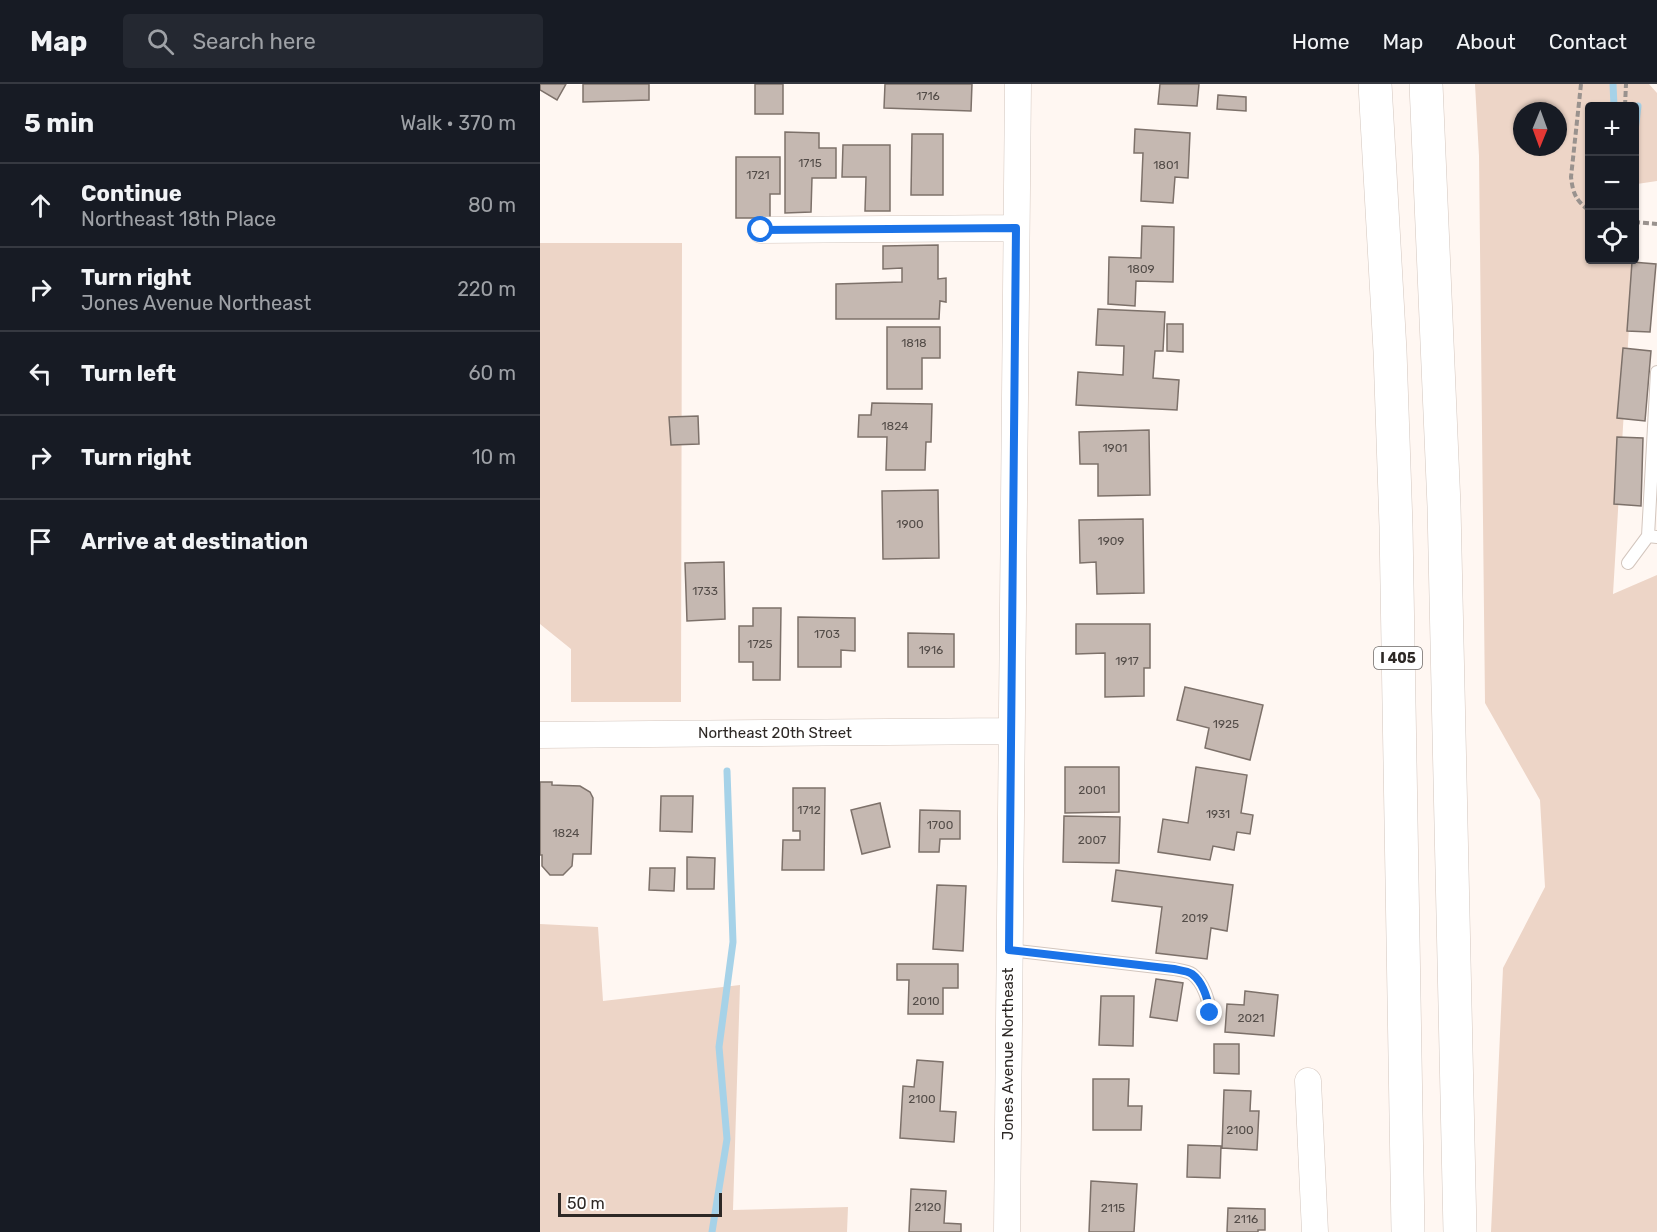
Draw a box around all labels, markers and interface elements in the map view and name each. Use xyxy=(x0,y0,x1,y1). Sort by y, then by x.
search box xyxy=(123,14,543,68)
text: Map xyxy=(30,25,87,58)
icon: search xyxy=(144,25,177,58)
text: Search here xyxy=(192,28,316,55)
text: Home xyxy=(1292,29,1349,54)
text: Map xyxy=(1382,29,1423,54)
text: About xyxy=(1456,29,1516,54)
text: Contact xyxy=(1549,29,1627,54)
house number: 1716 xyxy=(916,89,940,103)
north arrow xyxy=(1513,102,1567,156)
map controls xyxy=(1585,102,1639,264)
button: + xyxy=(1585,102,1639,156)
text: 5 min xyxy=(24,108,94,139)
text: Walk · 370 m xyxy=(400,111,516,135)
house number: 1715 xyxy=(798,156,822,170)
button: − xyxy=(1585,156,1639,210)
house number: 1801 xyxy=(1153,158,1179,172)
house number: 1721 xyxy=(746,168,770,182)
text: Continue xyxy=(81,180,182,207)
icon: ahead xyxy=(24,189,57,222)
text: 80 m xyxy=(468,193,516,217)
text: Northeast 18th Place xyxy=(81,207,276,231)
button: locate xyxy=(1585,210,1639,264)
route start xyxy=(747,216,773,242)
house number: 1809 xyxy=(1127,262,1155,276)
text: Turn right xyxy=(81,264,191,291)
icon: right xyxy=(24,273,57,306)
text: 220 m xyxy=(457,277,516,301)
text: Jones Avenue Northeast xyxy=(81,291,311,315)
house number: 1818 xyxy=(901,336,927,350)
icon: left xyxy=(24,357,57,390)
text: Turn left xyxy=(81,360,176,387)
text: 60 m xyxy=(469,361,516,385)
house number: 1824 xyxy=(881,419,909,433)
icon: right xyxy=(24,441,57,474)
house number: 1901 xyxy=(1102,441,1128,455)
text: Turn right xyxy=(81,444,191,471)
text: 10 m xyxy=(472,445,516,469)
house number: 1900 xyxy=(896,517,924,531)
icon: arrive xyxy=(24,525,57,558)
text: Arrive at destination xyxy=(81,528,308,555)
house number: 1909 xyxy=(1098,534,1125,548)
house number: 1733 xyxy=(692,584,718,598)
house number: 1703 xyxy=(814,627,840,641)
house number: 1725 xyxy=(747,637,773,651)
house number: 1916 xyxy=(919,643,943,657)
road number: I 405 xyxy=(1374,647,1422,669)
house number: 1917 xyxy=(1115,654,1139,668)
house number: 1925 xyxy=(1213,717,1239,731)
street label: Northeast 20th Street xyxy=(698,724,852,742)
house number: 2001 xyxy=(1078,783,1106,797)
house number: 1712 xyxy=(797,803,821,817)
house number: 1931 xyxy=(1206,807,1230,821)
house number: 1700 xyxy=(927,818,953,832)
house number: 1824 xyxy=(552,826,580,840)
house number: 2007 xyxy=(1078,833,1106,847)
house number: 2019 xyxy=(1182,911,1208,925)
street label: Jones Avenue Northeast xyxy=(999,968,1017,1140)
house number: 2010 xyxy=(912,994,940,1008)
route end xyxy=(1196,999,1222,1025)
house number: 2021 xyxy=(1238,1011,1264,1025)
house number: 2100 xyxy=(908,1092,936,1106)
house number: 2100 xyxy=(1226,1123,1254,1137)
scale bar xyxy=(558,1190,722,1218)
text: 50 m xyxy=(567,1194,605,1213)
house number: 2120 xyxy=(915,1200,941,1214)
house number: 2115 xyxy=(1101,1201,1125,1215)
house number: 2116 xyxy=(1234,1212,1258,1226)

